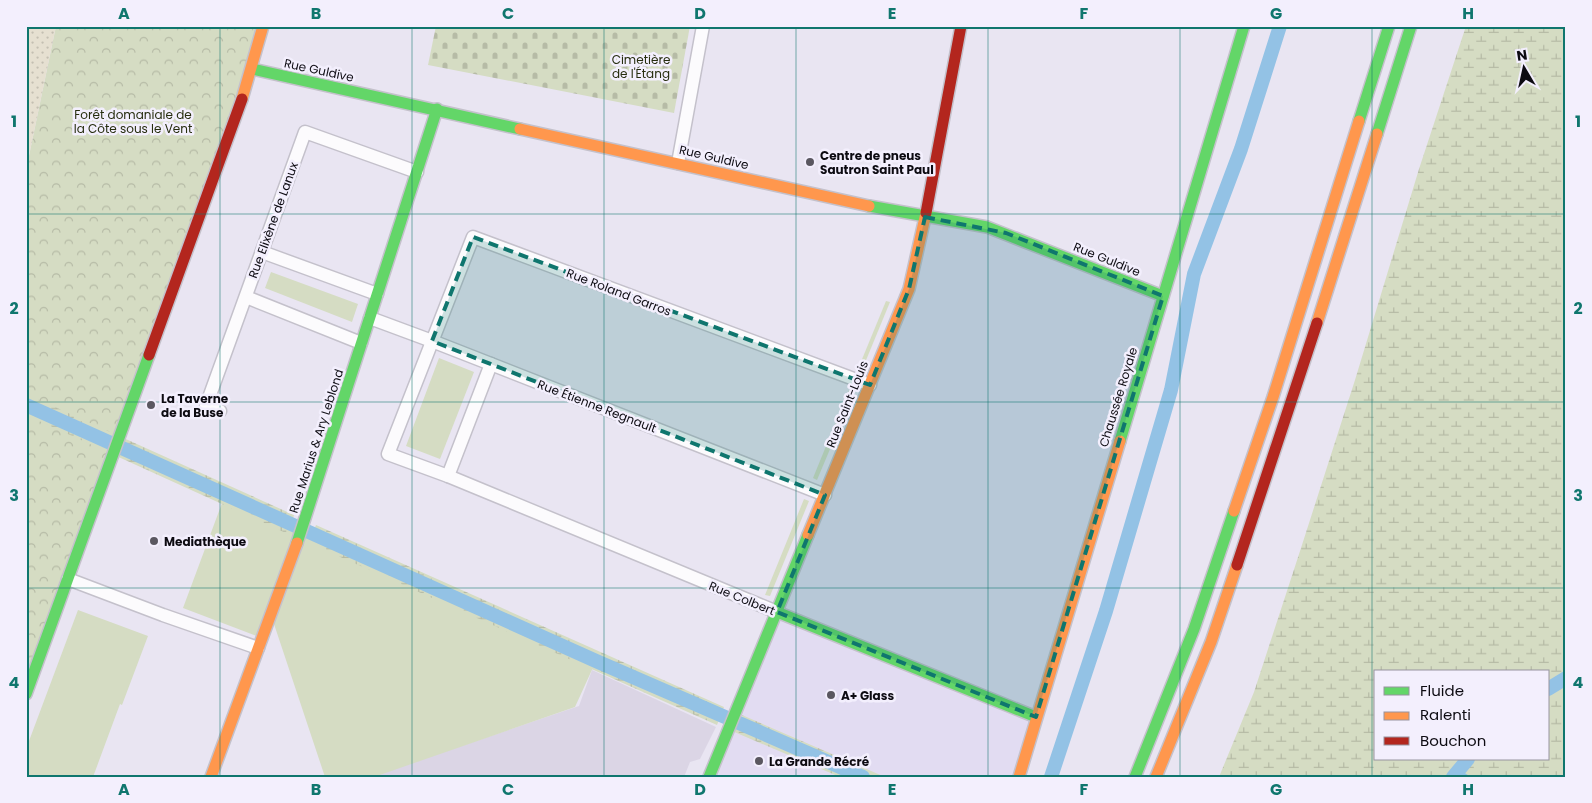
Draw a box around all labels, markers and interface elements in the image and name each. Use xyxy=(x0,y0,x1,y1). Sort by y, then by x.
text: A xyxy=(118,2,130,25)
text: B xyxy=(311,2,321,25)
text: C xyxy=(502,2,514,25)
text: D xyxy=(694,2,706,25)
text: E xyxy=(888,2,896,25)
text: F xyxy=(1080,2,1089,25)
text: G xyxy=(1270,2,1282,25)
text: H xyxy=(1462,2,1474,25)
north arrow xyxy=(1500,42,1550,92)
text: N xyxy=(1515,44,1529,66)
park label: Cimetière de l'Étang xyxy=(612,51,670,82)
street label: Rue Guldive xyxy=(283,54,355,86)
park label: Forêt domaniale de la Côte sous le Vent xyxy=(74,106,192,137)
text: 1 xyxy=(11,110,17,133)
text: 1 xyxy=(1575,110,1581,133)
street label: Rue Guldive xyxy=(678,141,750,173)
place label: Centre de pneus Sautron Saint Paul xyxy=(820,147,934,178)
marker: Centre de pneus Sautron Saint Paul xyxy=(804,156,816,168)
street label: Rue Elixène de Lanux xyxy=(244,159,302,280)
street label: Rue Guldive xyxy=(1071,238,1143,280)
street label: Rue Roland Garros xyxy=(564,264,674,320)
text: 2 xyxy=(9,297,19,320)
text: 2 xyxy=(1573,297,1583,320)
street label: Chaussée Royale xyxy=(1095,345,1141,449)
street label: Rue Saint-Louis xyxy=(822,358,872,450)
street label: Rue Marius & Ary Leblond xyxy=(285,367,347,515)
street label: Rue Étienne Regnault xyxy=(535,375,659,437)
place label: La Taverne de la Buse xyxy=(161,390,229,421)
marker: La Taverne de la Buse xyxy=(145,399,157,411)
text: 3 xyxy=(9,484,19,507)
text: 3 xyxy=(1573,484,1583,507)
place label: Mediathèque xyxy=(164,533,247,550)
marker: Mediathèque xyxy=(148,535,160,547)
street label: Rue Colbert xyxy=(706,577,778,619)
legend xyxy=(1374,670,1550,760)
text: 4 xyxy=(9,671,20,694)
text: 4 xyxy=(1573,671,1584,694)
text: Fluide xyxy=(1420,680,1464,701)
place label: A+ Glass xyxy=(841,687,894,704)
marker: A+ Glass xyxy=(825,689,837,701)
text: Ralenti xyxy=(1420,704,1471,725)
text: Bouchon xyxy=(1420,730,1486,751)
place label: La Grande Récré xyxy=(769,753,870,770)
marker: La Grande Récré xyxy=(753,755,765,767)
text: A xyxy=(118,778,130,801)
text: B xyxy=(311,778,321,801)
text: C xyxy=(502,778,514,801)
text: D xyxy=(694,778,706,801)
text: E xyxy=(888,778,896,801)
text: F xyxy=(1080,778,1089,801)
text: G xyxy=(1270,778,1282,801)
text: H xyxy=(1462,778,1474,801)

